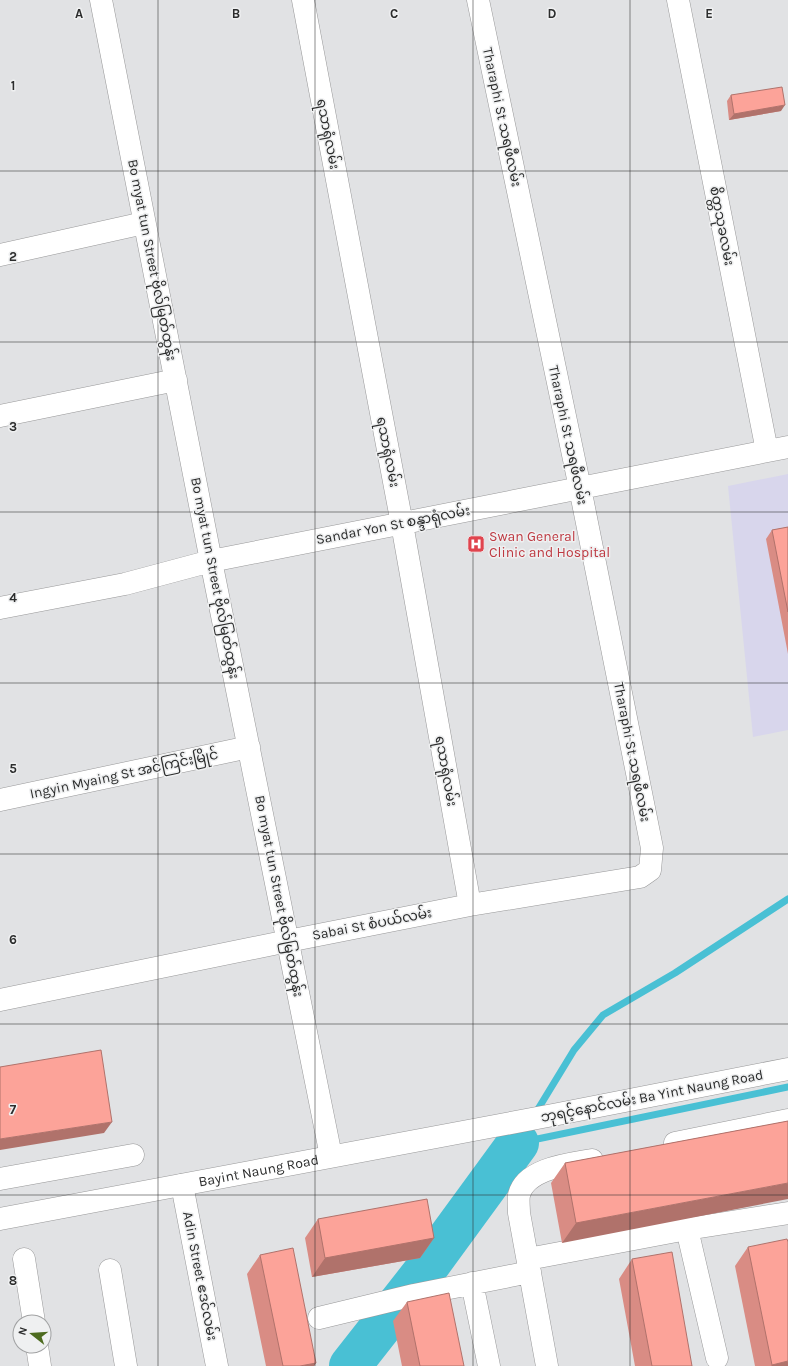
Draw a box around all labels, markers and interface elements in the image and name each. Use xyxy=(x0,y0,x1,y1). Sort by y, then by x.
text: A xyxy=(75,6,83,21)
text: B xyxy=(232,6,240,21)
text: C xyxy=(390,6,398,21)
text: D xyxy=(548,6,557,21)
text: E xyxy=(705,6,713,21)
street label: Tharaphi St သရဖီလမ်း xyxy=(476,45,527,189)
text: 1 xyxy=(11,78,15,93)
street label: ရသာရုံလမ်း xyxy=(310,97,345,171)
street label: Bo myat tun Street ဗိုလ်မြတ်ထွန်း xyxy=(121,157,182,363)
street label: စိတ္တသုခလမ်း xyxy=(703,184,740,268)
text: 2 xyxy=(9,249,17,264)
street label: Tharaphi St သရဖီလမ်း xyxy=(542,363,593,507)
street label: ရသာရုံလမ်း xyxy=(370,415,405,489)
text: 3 xyxy=(9,419,17,434)
street label: Bo myat tun Street ဗိုလ်မြတ်ထွန်း xyxy=(184,475,245,681)
street label: Sandar Yon St စန္ဒာရုံလမ်း xyxy=(314,500,472,552)
place label: Swan General Clinic and Hospital xyxy=(489,528,610,561)
hospital icon: Swan General Clinic and Hospital xyxy=(466,534,486,554)
text: 4 xyxy=(9,590,17,605)
street label: Tharaphi St သရဖီလမ်း xyxy=(607,680,656,824)
street label: ရသာရုံလမ်း xyxy=(428,734,463,808)
street label: Ingyin Myaing St အင်ကြင်းမြိုင် xyxy=(28,744,220,805)
text: 5 xyxy=(9,761,17,776)
street label: Bo myat tun Street ဗိုလ်မြတ်ထွန်း xyxy=(248,793,309,999)
street label: Sabai St စံပယ်လမ်း xyxy=(310,902,433,944)
text: 6 xyxy=(9,932,17,947)
street label: ဘုရင့်နောင်လမ်း Ba Yint Naung Road xyxy=(539,1064,765,1129)
text: 7 xyxy=(10,1102,17,1117)
street label: Bayint Naung Road xyxy=(197,1151,320,1190)
street label: Adin Street ဧဒင်လမ်း xyxy=(179,1210,223,1342)
text: 8 xyxy=(9,1273,17,1288)
north arrow xyxy=(12,1314,52,1354)
text: N xyxy=(16,1326,30,1337)

